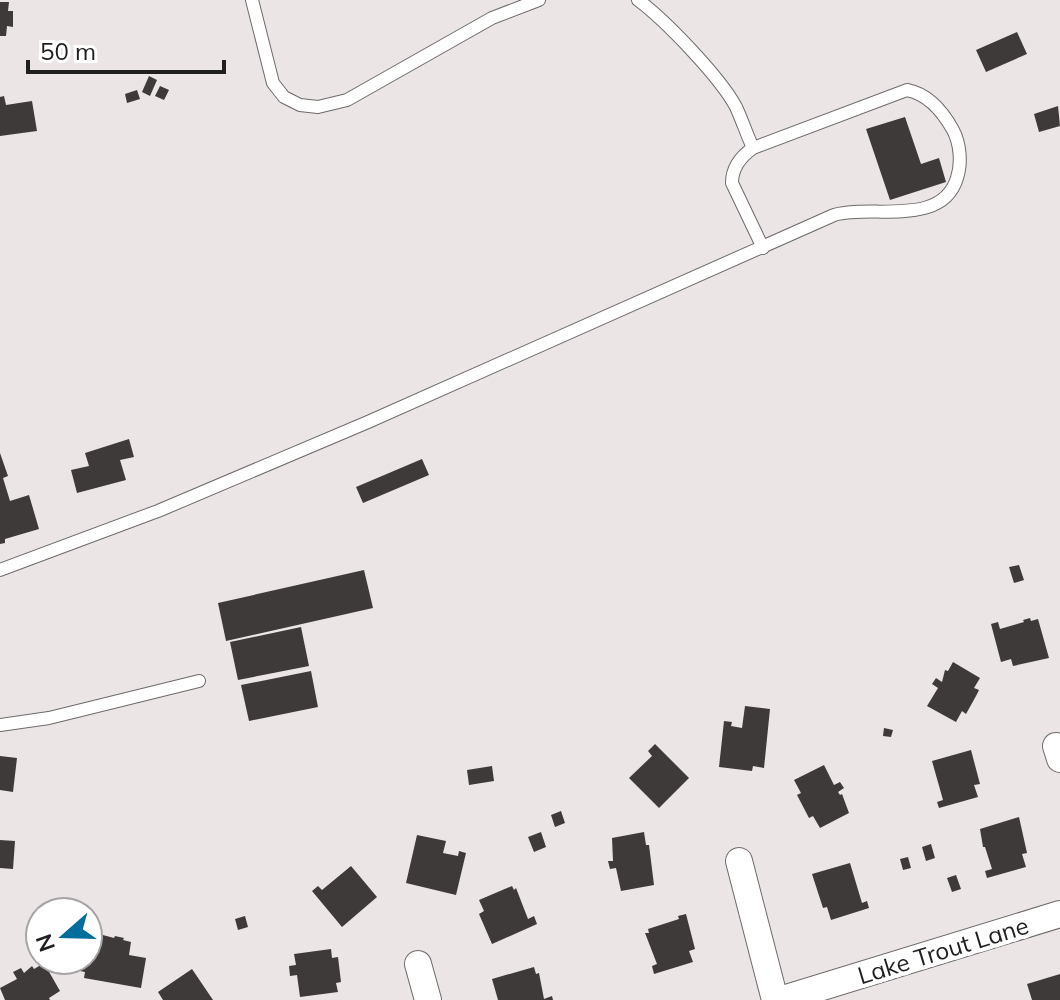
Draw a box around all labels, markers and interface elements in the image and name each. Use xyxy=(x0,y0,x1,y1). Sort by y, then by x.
scale bar xyxy=(28,24,224,74)
text: 50 m xyxy=(40,36,96,66)
north arrow xyxy=(24,896,104,976)
street label: Lake Trout Lane xyxy=(854,910,1032,990)
text: N xyxy=(29,930,61,955)

